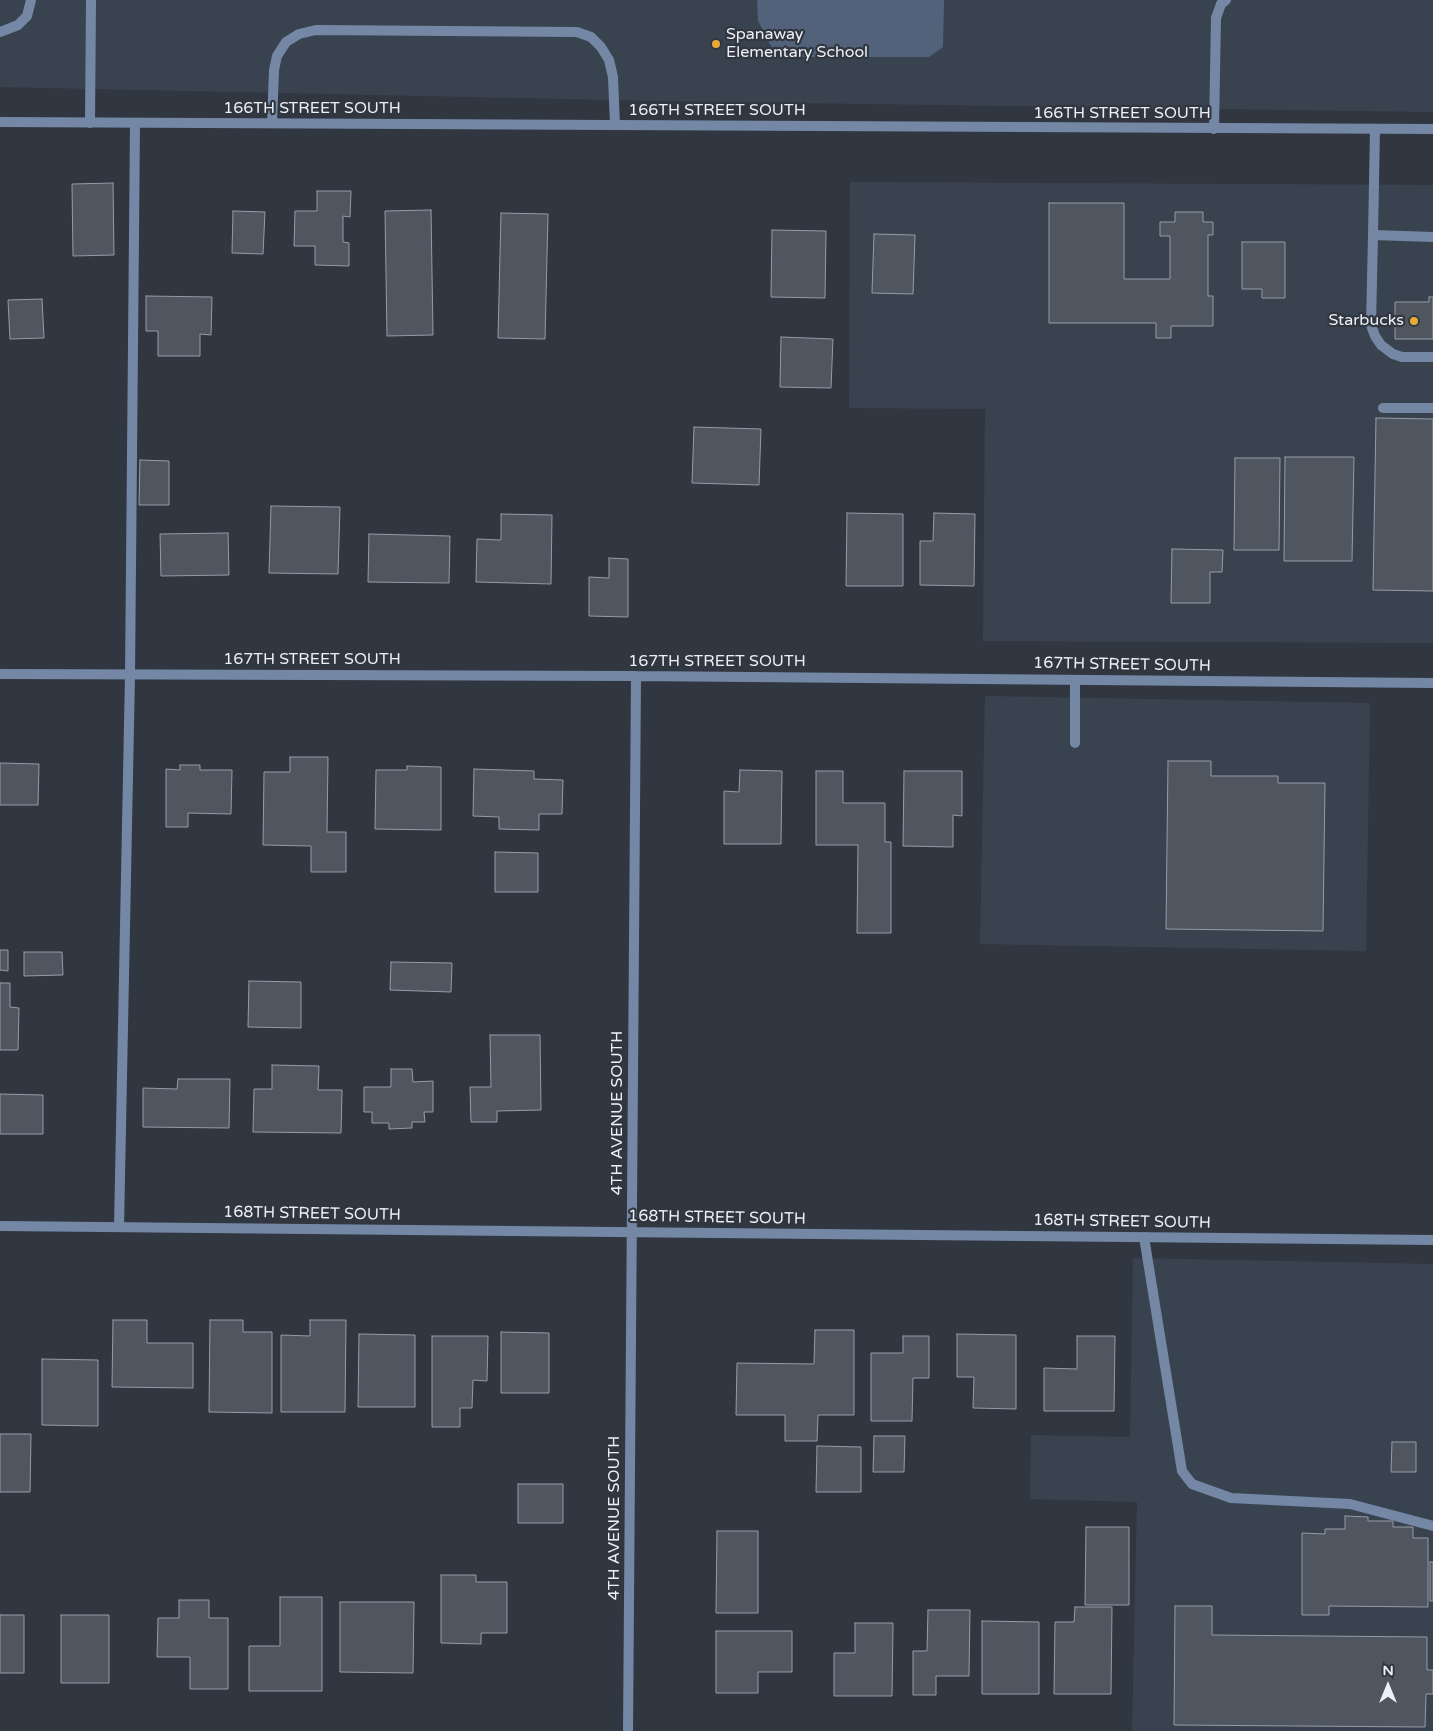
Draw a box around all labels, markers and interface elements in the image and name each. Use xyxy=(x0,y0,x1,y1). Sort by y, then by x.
place label: Spanaway Elementary School xyxy=(726,25,868,63)
marker: Spanaway Elementary School xyxy=(710,38,722,50)
street label: 166TH STREET SOUTH xyxy=(223,99,401,119)
street label: 166TH STREET SOUTH xyxy=(628,101,806,121)
street label: 166TH STREET SOUTH xyxy=(1033,104,1211,124)
place label: Starbucks xyxy=(1329,311,1404,331)
marker: Starbucks xyxy=(1408,315,1420,327)
street label: 167TH STREET SOUTH xyxy=(223,650,401,670)
street label: 167TH STREET SOUTH xyxy=(628,652,806,672)
street label: 167TH STREET SOUTH xyxy=(1033,654,1211,676)
street label: 4TH AVENUE SOUTH xyxy=(608,1031,628,1195)
street label: 168TH STREET SOUTH xyxy=(223,1203,401,1225)
street label: 168TH STREET SOUTH xyxy=(628,1207,806,1229)
street label: 168TH STREET SOUTH xyxy=(1033,1211,1211,1233)
street label: 4TH AVENUE SOUTH xyxy=(605,1436,625,1600)
north arrow xyxy=(1363,1661,1413,1711)
text: N xyxy=(1382,1662,1394,1679)

